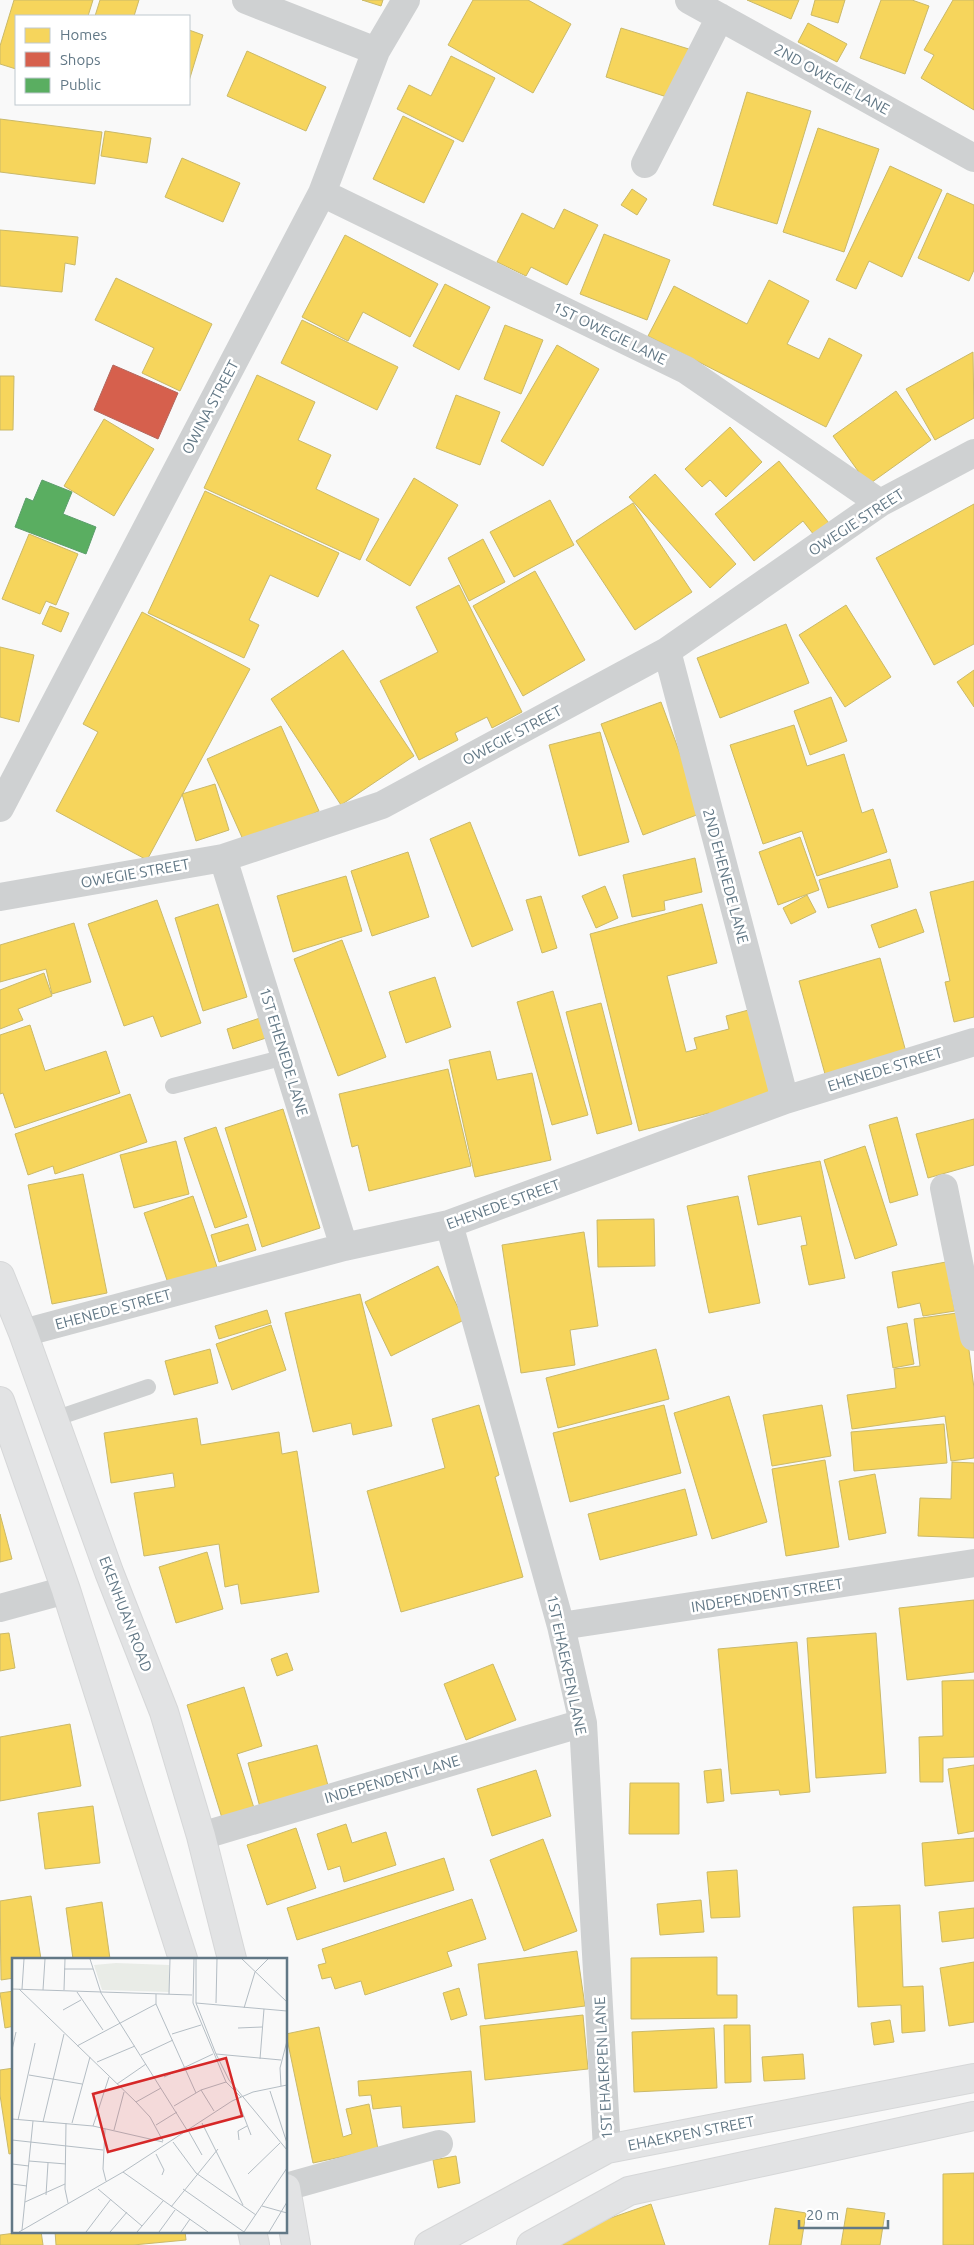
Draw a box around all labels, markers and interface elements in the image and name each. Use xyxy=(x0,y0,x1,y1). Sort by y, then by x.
legend xyxy=(15,15,190,105)
text: Homes xyxy=(60,26,107,43)
street label: 2ND OWEGIE LANE xyxy=(771,40,893,118)
text: Shops xyxy=(60,51,101,68)
text: Public xyxy=(60,76,101,93)
street label: 1ST OWEGIE LANE xyxy=(550,298,670,368)
street label: OWINA STREET xyxy=(178,357,242,457)
street label: OWEGIE STREET xyxy=(805,485,907,559)
street label: OWEGIE STREET xyxy=(459,701,565,768)
street label: 2ND EHENEDE LANE xyxy=(700,807,752,945)
street label: OWEGIE STREET xyxy=(79,855,191,891)
street label: 1ST EHENEDE LANE xyxy=(256,986,312,1118)
street label: EHENEDE STREET xyxy=(825,1043,945,1095)
street label: EHENEDE STREET xyxy=(444,1175,563,1232)
street label: EHENEDE STREET xyxy=(53,1285,174,1333)
street label: EKENHUAN ROAD xyxy=(96,1554,156,1674)
street label: INDEPENDENT STREET xyxy=(690,1574,845,1615)
street label: 1ST EHAEKPEN LANE xyxy=(544,1593,590,1737)
street label: INDEPENDENT LANE xyxy=(322,1752,462,1806)
inset map xyxy=(12,1958,288,2232)
street label: 1ST EHAEKPEN LANE xyxy=(591,1996,615,2140)
street label: EHAEKPEN STREET xyxy=(626,2112,756,2154)
scale bar xyxy=(799,2198,888,2230)
text: 20 m xyxy=(806,2206,839,2223)

